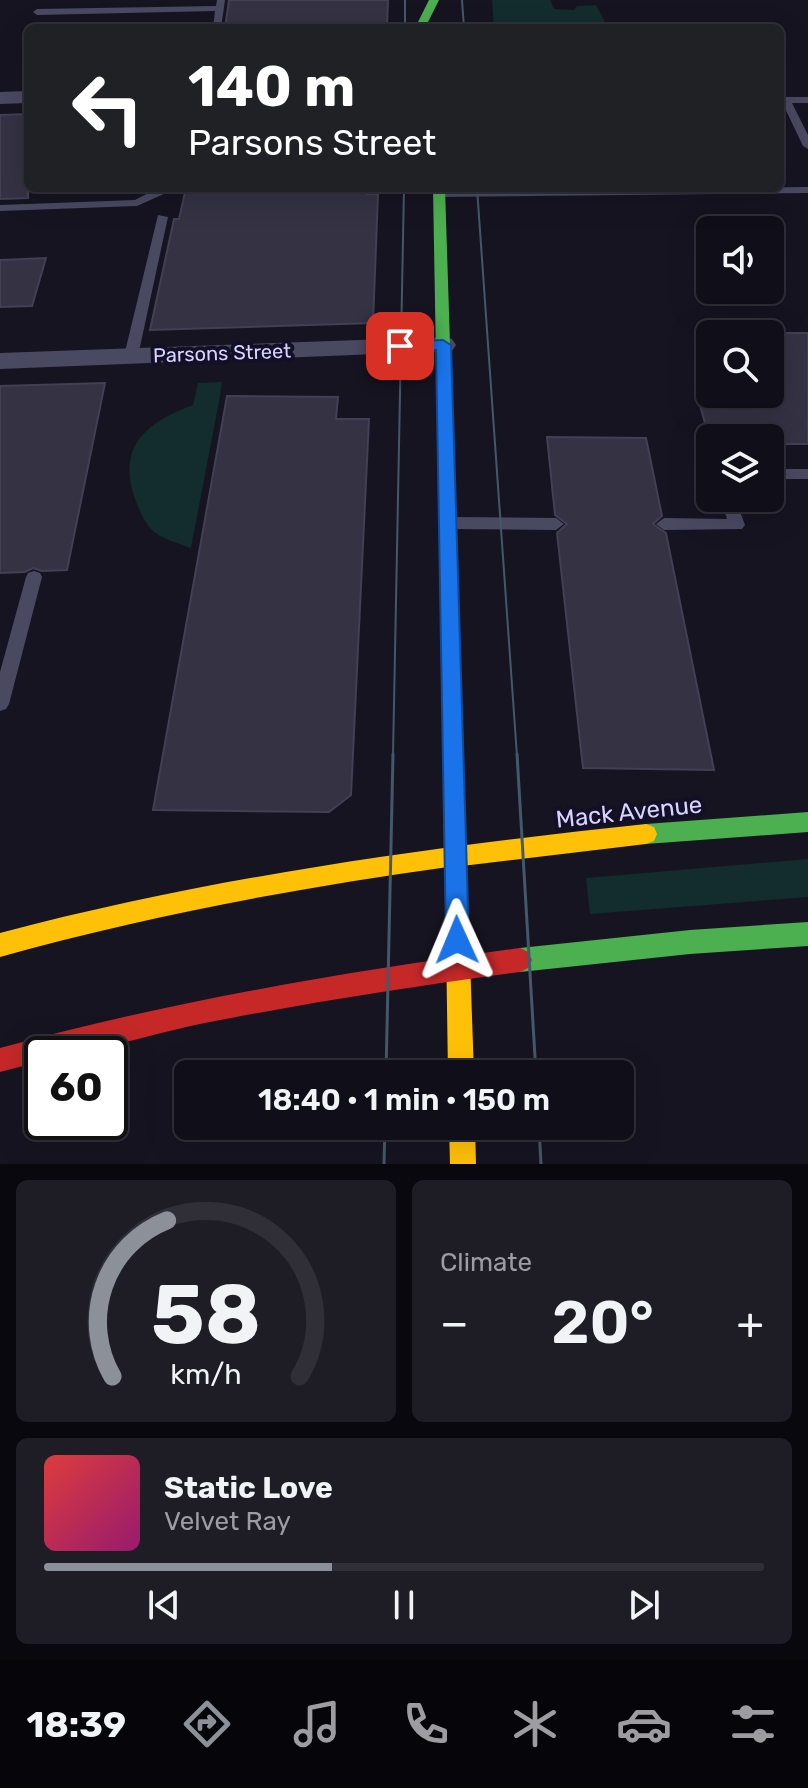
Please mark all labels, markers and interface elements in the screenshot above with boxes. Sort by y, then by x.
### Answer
text: 140 m [188,54,355,120]
icon: left [56,56,160,160]
text: Parsons Street [188,121,436,164]
map controls [696,216,784,512]
button: sound [696,216,784,304]
pin [366,312,434,380]
button: search [696,320,784,408]
icon: arrive [378,324,422,368]
street label: Parsons Street [153,339,292,367]
button: layers [696,424,784,512]
street label: Mack Avenue [554,790,704,834]
position arrow [415,898,499,982]
speed limit sign: 60 [24,1036,128,1140]
text: 18:40 · 1 min · 150 m [258,1082,550,1118]
text: Climate [440,1247,532,1278]
text: 58 [151,1265,261,1364]
text: 20° [551,1287,654,1358]
text: − [440,1297,469,1349]
text: + [737,1297,764,1349]
text: km/h [170,1357,242,1391]
text: Static Love [164,1470,333,1506]
text: Velvet Ray [164,1506,291,1537]
icon: previous [142,1583,186,1627]
icon: pause [382,1583,426,1627]
icon: next [622,1583,666,1627]
icon: directions [179,1696,235,1752]
icon: music [289,1696,345,1752]
icon: phone [398,1696,454,1752]
icon: climate [507,1696,563,1752]
icon: car [616,1696,672,1752]
icon: filters [725,1696,781,1752]
text: 18:39 [27,1703,126,1746]

